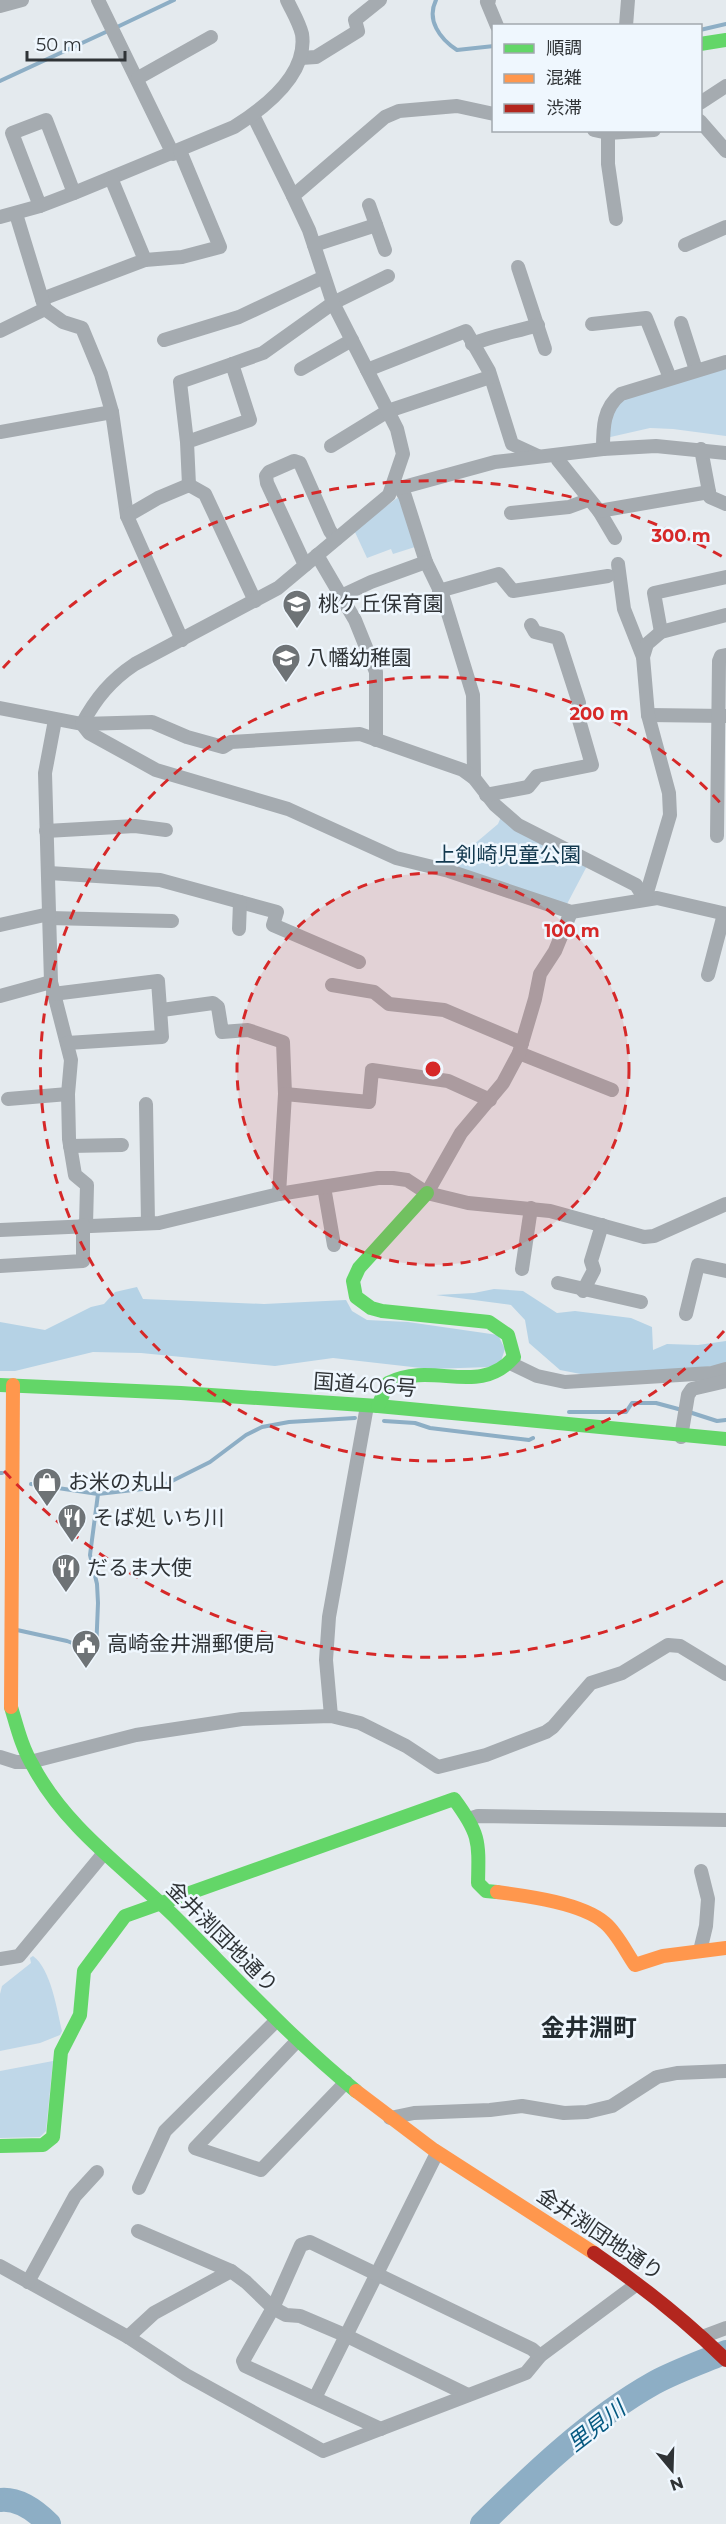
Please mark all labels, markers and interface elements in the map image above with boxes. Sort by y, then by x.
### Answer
scale bar [27,24,124,62]
legend [492,24,702,132]
text: 50 m [36,34,82,56]
text: 順調 [546,37,582,59]
text: 混雑 [546,67,582,89]
text: 渋滞 [546,97,582,119]
text: 300 m [650,525,711,547]
school or university icon: 桃ケ丘保育園 [281,588,313,630]
place label: 桃ケ丘保育園 [318,591,444,616]
school or university icon: 八幡幼稚園 [270,642,302,684]
place label: 八幡幼稚園 [307,645,412,670]
text: 200 m [569,703,629,725]
park label: 上剣崎児童公園 [435,842,582,867]
text: 100 m [544,920,600,942]
centre of rings [423,1059,443,1079]
street label: 国道406号 [313,1368,418,1401]
shop icon: お米の丸山 [31,1466,63,1508]
place label: お米の丸山 [68,1469,173,1494]
restaurant icon: そば処 いち川 [56,1502,88,1544]
place label: そば処 いち川 [93,1505,225,1530]
restaurant icon: だるま大使 [50,1552,82,1594]
place label: だるま大使 [87,1555,192,1580]
public building icon: 高崎金井淵郵便局 [70,1628,102,1670]
place label: 高崎金井淵郵便局 [107,1631,275,1656]
street label: 金井渕団地通り [162,1876,283,1997]
district label: 金井淵町 [541,2013,637,2042]
street label: 金井渕団地通り [532,2182,668,2285]
water label: 里見川 [562,2394,632,2457]
north arrow [642,2440,702,2500]
text: N [668,2473,686,2495]

